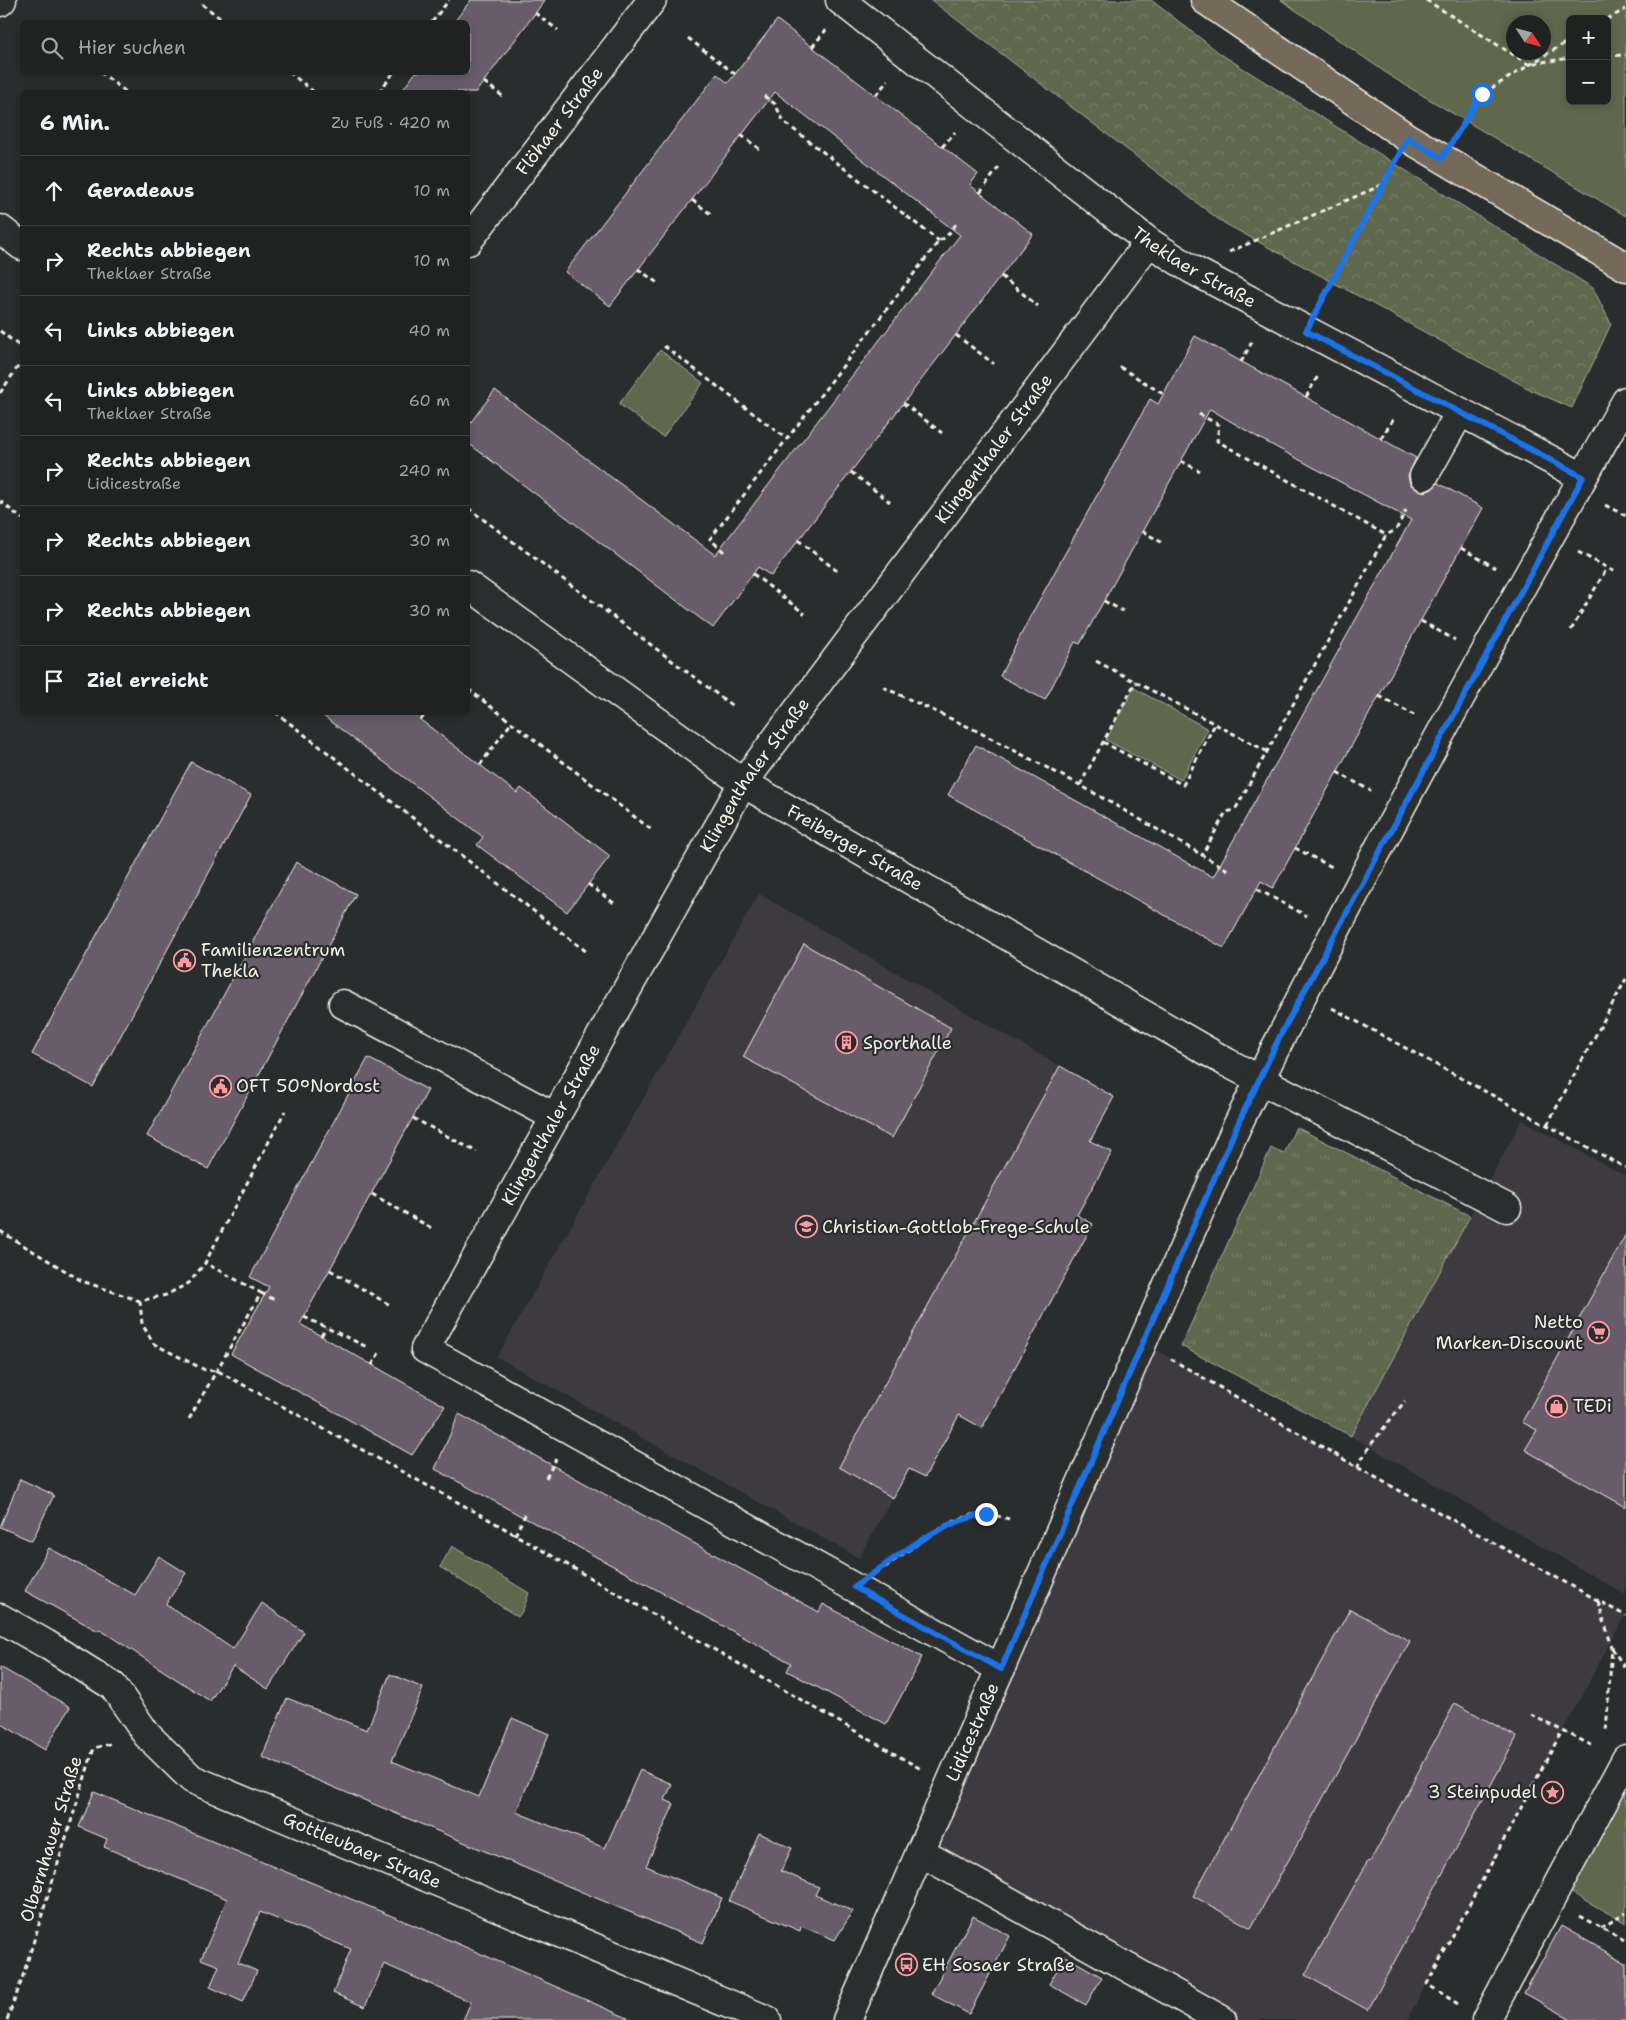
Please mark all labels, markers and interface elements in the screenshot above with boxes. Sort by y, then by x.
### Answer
north arrow [1506,15,1551,60]
map controls [1566,15,1611,105]
button: + [1566,15,1611,60]
search box [20,20,470,75]
icon: search [38,34,66,62]
text: Hier suchen [78,35,186,60]
button: − [1566,60,1611,105]
street label: Flöhaer Straße [511,62,609,180]
route start [1471,83,1494,106]
text: 6 Min. [40,109,110,137]
text: Zu Fuß · 420 m [331,112,450,133]
icon: ahead [40,177,68,205]
text: Geradeaus [87,178,194,203]
text: 10 m [413,180,450,201]
street label: Theklaer Straße [1127,221,1260,313]
text: Rechts abbiegen [87,238,251,263]
icon: right [40,247,68,275]
text: 10 m [413,250,450,271]
text: Theklaer Straße [87,263,212,284]
icon: left [40,317,68,345]
text: Links abbiegen [87,318,234,343]
text: 40 m [408,320,450,341]
street label: Klingenthaler Straße [930,369,1058,529]
text: Links abbiegen [87,378,234,403]
icon: left [40,387,68,415]
text: 60 m [409,390,450,411]
text: Theklaer Straße [87,403,212,424]
text: Rechts abbiegen [87,448,251,473]
icon: right [40,457,68,485]
text: 240 m [398,460,450,481]
text: Lidicestraße [87,473,181,494]
icon: right [40,527,68,555]
text: Rechts abbiegen [87,528,251,553]
text: 30 m [409,530,450,551]
icon: right [40,597,68,625]
text: Rechts abbiegen [87,598,251,623]
text: 30 m [409,600,450,621]
icon: arrive [40,667,68,695]
text: Ziel erreicht [87,668,208,693]
street label: Klingenthaler Straße [694,693,815,857]
street label: Freiberger Straße [782,799,927,896]
place label: Familienzentrum Thekla [201,938,345,983]
public building icon: Familienzentrum Thekla [173,948,197,972]
building icon: Sporthalle [835,1031,859,1055]
place label: Sporthalle [863,1031,952,1055]
street label: Klingenthaler Straße [496,1040,606,1210]
public building icon: OFT 50°Nordost [208,1074,232,1098]
place label: OFT 50°Nordost [236,1074,380,1098]
school or university icon: Christian-Gottlob-Frege-Schule [794,1215,818,1239]
place label: Christian-Gottlob-Frege-Schule [822,1215,1090,1239]
place label: Netto Marken-Discount [1435,1310,1583,1355]
supermarket icon: Netto Marken-Discount [1587,1320,1611,1344]
shop icon: TEDi [1545,1394,1569,1418]
place label: TEDi [1573,1394,1612,1418]
route end [975,1503,998,1526]
street label: Lidicestraße [940,1679,1005,1786]
street label: Olbernhauer Straße [14,1753,88,1925]
place label: 3 Steinpudel [1428,1780,1538,1804]
place icon: 3 Steinpudel [1541,1780,1565,1804]
street label: Gottleubaer Straße [279,1807,445,1894]
bus stop icon: EH Sosaer Straße [894,1953,918,1977]
place label: EH Sosaer Straße [922,1953,1075,1977]

